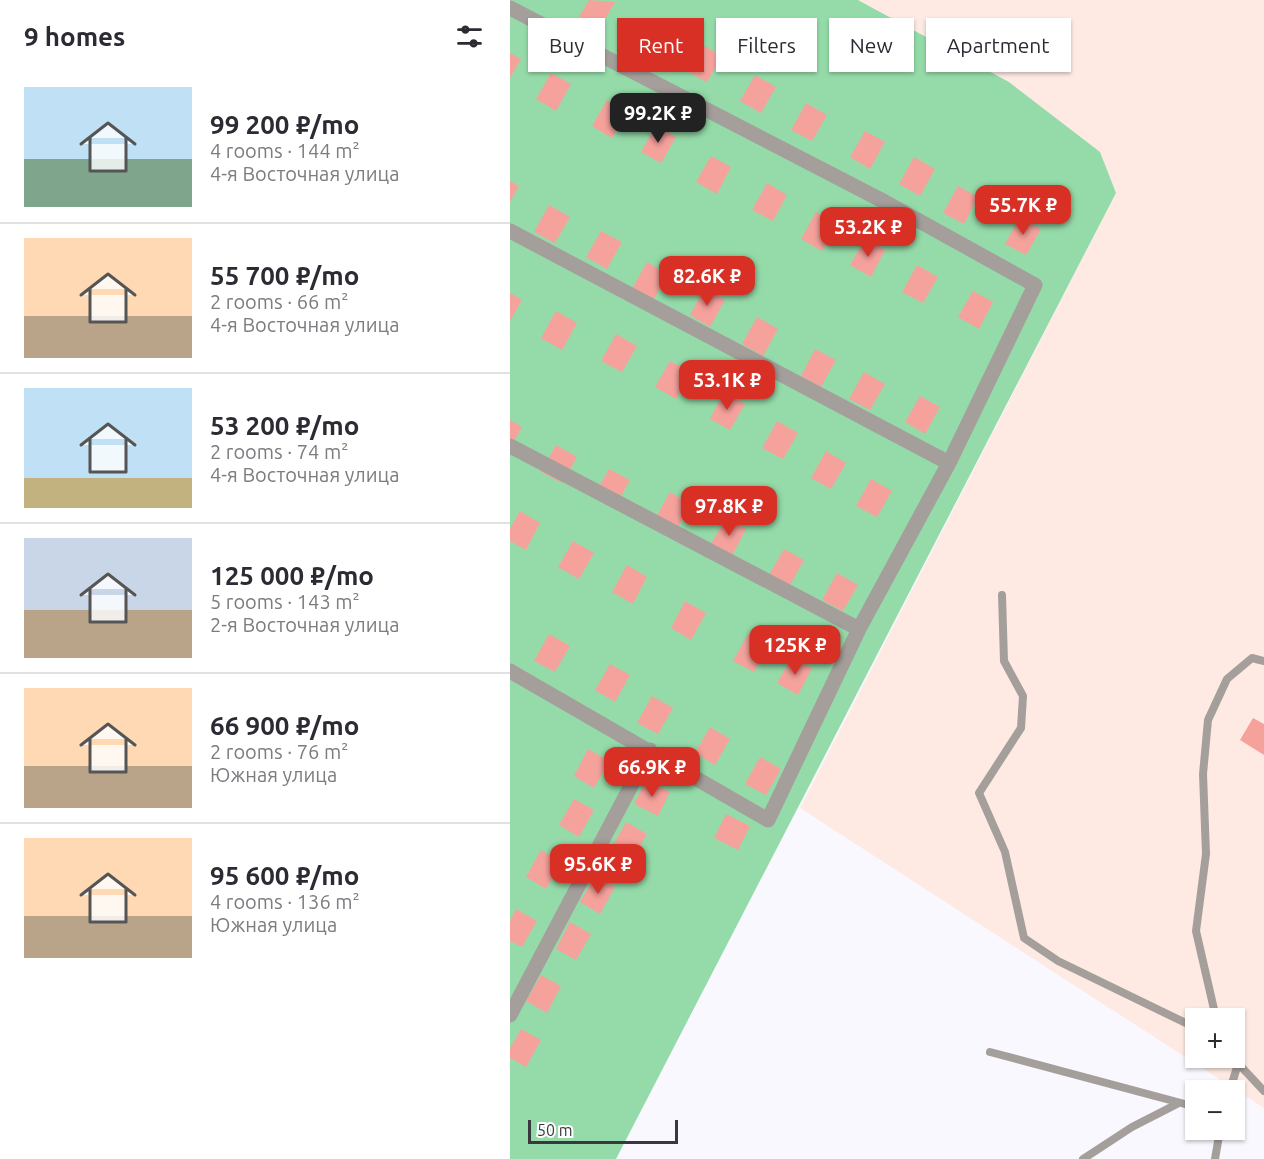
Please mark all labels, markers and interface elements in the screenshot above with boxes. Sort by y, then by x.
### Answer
chip: Buy [528,18,605,72]
chip: Rent [617,18,704,72]
chip: Filters [716,18,817,72]
chip: New [829,18,914,72]
chip: Apartment [926,18,1071,72]
icon: filters [453,20,486,53]
text: 9 homes [24,22,125,51]
pin: 99.2K ₽ [603,93,713,144]
text: 99.2K ₽ [624,101,692,124]
text: 99 200 ₽/mo [210,110,359,139]
icon: home [72,111,144,183]
text: 4 rooms · 144 m² [210,139,360,162]
text: 4-я Восточная улица [210,162,399,185]
pin: 55.7K ₽ [968,185,1078,236]
text: 55.7K ₽ [989,193,1057,216]
pin: 53.2K ₽ [813,207,923,258]
text: 53.2K ₽ [834,215,902,238]
pin: 82.6K ₽ [652,256,762,307]
text: 55 700 ₽/mo [210,261,359,290]
icon: home [72,262,144,334]
text: 82.6K ₽ [673,264,741,287]
text: 2 rooms · 66 m² [210,290,348,313]
text: 4-я Восточная улица [210,313,399,336]
pin: 53.1K ₽ [672,360,782,411]
text: 53.1K ₽ [693,368,761,391]
text: 53 200 ₽/mo [210,411,359,440]
icon: home [72,412,144,484]
text: 2 rooms · 74 m² [210,440,348,463]
text: 4-я Восточная улица [210,463,399,486]
pin: 97.8K ₽ [674,486,784,537]
text: 97.8K ₽ [695,494,763,517]
text: 125 000 ₽/mo [210,561,374,590]
icon: home [72,562,144,634]
text: 5 rooms · 143 m² [210,590,360,613]
text: 2-я Восточная улица [210,613,399,636]
pin: 125K ₽ [746,625,844,676]
text: 125K ₽ [763,633,827,656]
text: 66 900 ₽/mo [210,711,359,740]
icon: home [72,712,144,784]
text: 2 rooms · 76 m² [210,740,348,763]
pin: 66.9K ₽ [597,747,707,798]
text: 66.9K ₽ [618,755,686,778]
text: Южная улица [210,763,337,786]
pin: 95.6K ₽ [543,844,653,895]
text: 95.6K ₽ [564,852,632,875]
text: 95 600 ₽/mo [210,861,359,890]
icon: home [72,862,144,934]
text: 4 rooms · 136 m² [210,890,360,913]
text: Южная улица [210,913,337,936]
map controls [1185,1008,1245,1140]
button: + [1185,1008,1245,1068]
button: − [1185,1080,1245,1140]
scale bar [528,1117,678,1144]
text: 50 m [537,1121,573,1139]

